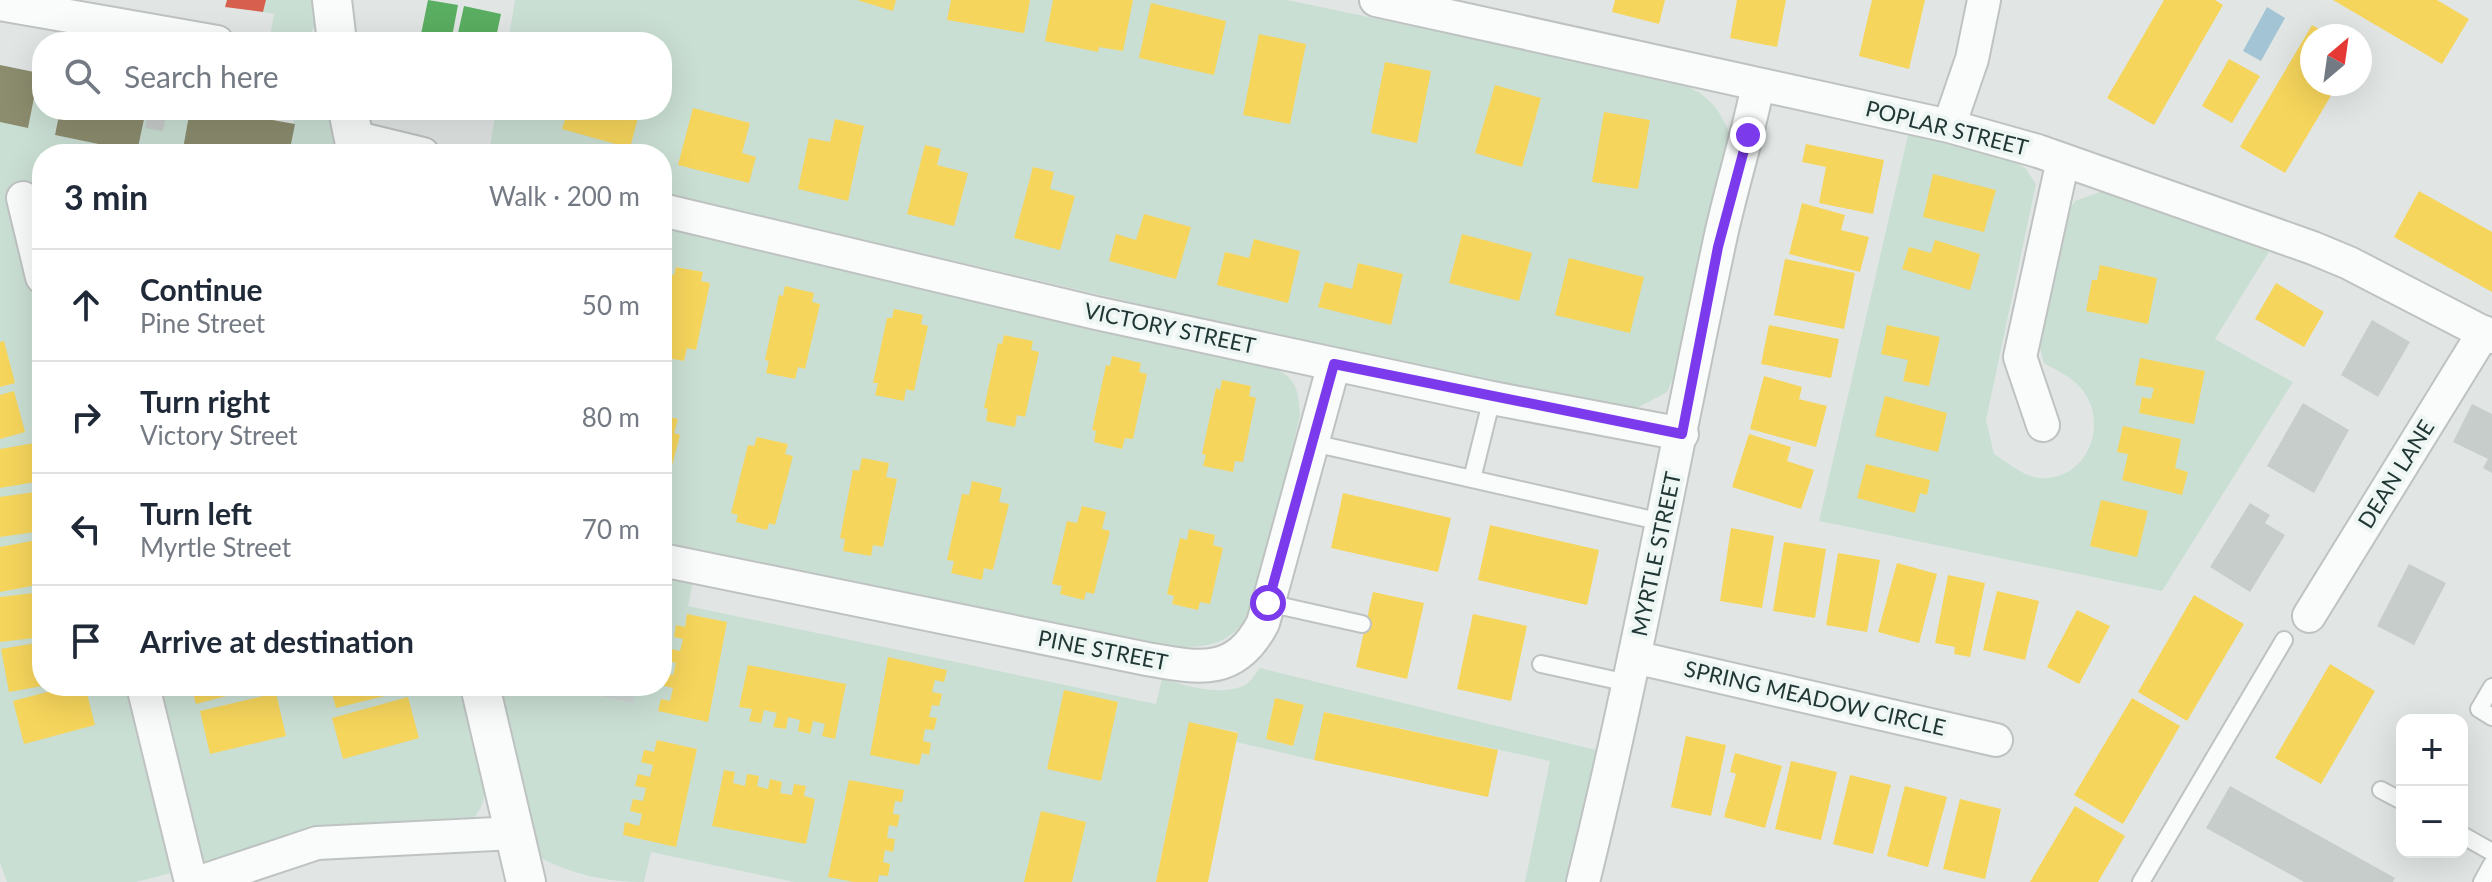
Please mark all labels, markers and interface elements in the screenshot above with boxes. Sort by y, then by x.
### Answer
north arrow [2300,24,2372,96]
search box [32,32,672,120]
icon: search [60,54,104,98]
text: Search here [124,58,279,94]
street label: POPLAR STREET [1863,94,2031,161]
route end [1730,117,1766,153]
text: 3 min [64,176,148,217]
text: Walk · 200 m [489,180,640,212]
text: Continue [140,271,263,307]
icon: ahead [64,283,108,327]
text: 50 m [582,289,640,321]
street label: VICTORY STREET [1082,296,1258,359]
text: Pine Street [140,307,265,339]
text: Turn right [140,383,270,419]
icon: right [64,395,108,439]
text: 80 m [582,401,640,433]
street label: DEAN LANE [2352,415,2439,533]
text: Victory Street [140,419,298,451]
street label: MYRTLE STREET [1625,469,1686,638]
text: Turn left [140,495,252,531]
icon: left [64,507,108,551]
text: 70 m [582,513,640,545]
text: Myrtle Street [140,531,291,563]
route start [1250,585,1286,621]
icon: arrive [64,619,108,663]
text: Arrive at destination [140,623,414,659]
street label: PINE STREET [1036,624,1170,675]
street label: SPRING MEADOW CIRCLE [1682,654,1948,741]
map controls [2396,714,2468,858]
button: + [2396,714,2468,786]
button: − [2396,786,2468,858]

